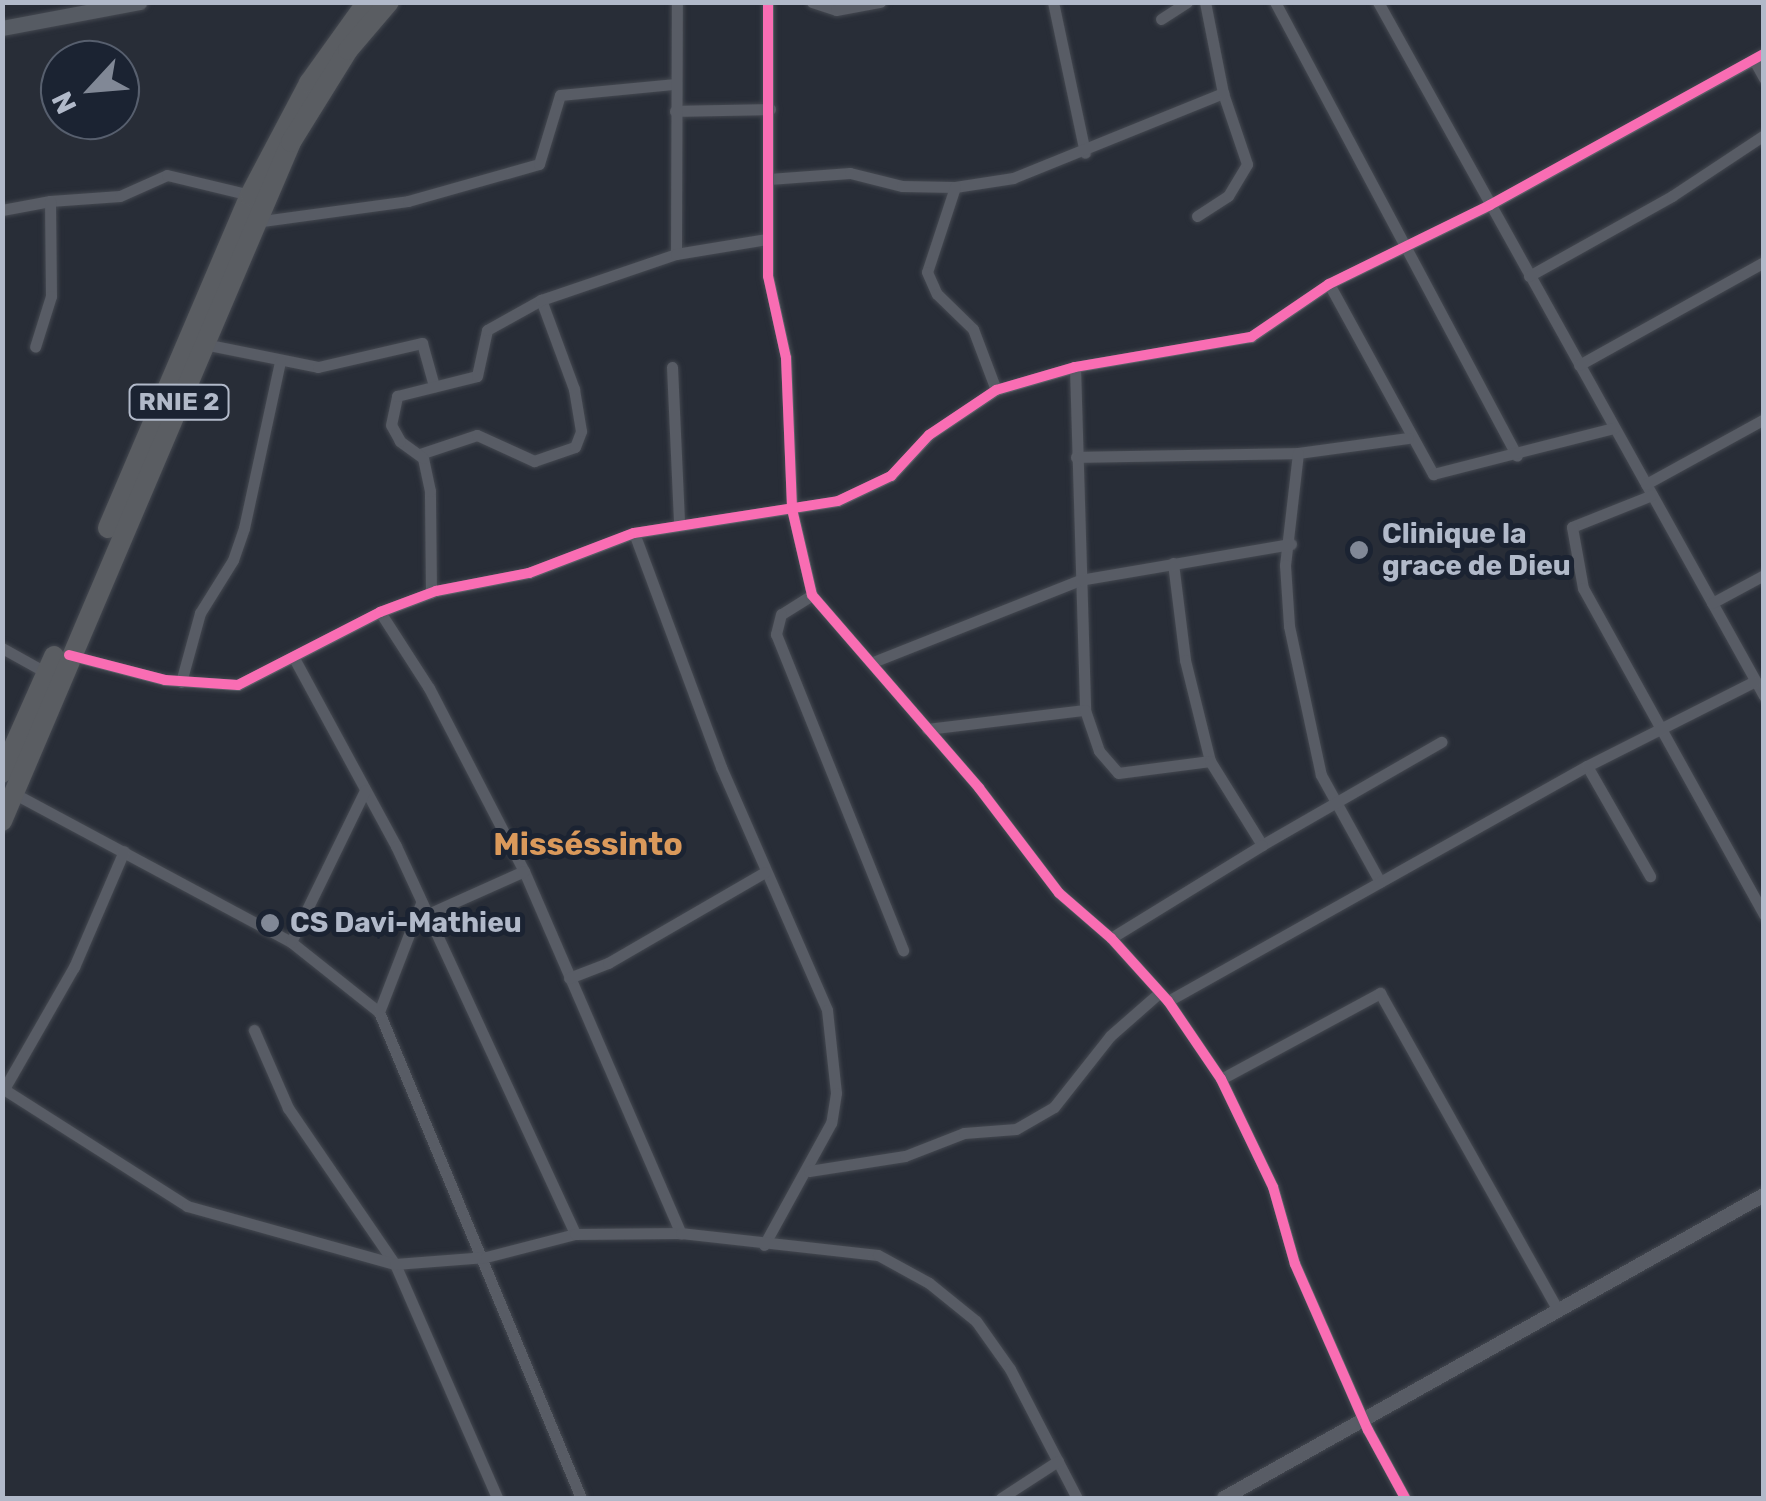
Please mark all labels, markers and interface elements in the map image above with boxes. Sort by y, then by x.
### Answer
north arrow [40,40,140,140]
text: N [45,86,84,119]
road number: RNIE 2 [126,382,232,422]
place label: Clinique la grace de Dieu [1382,517,1571,583]
marker: Clinique la grace de Dieu [1346,537,1372,563]
district label: Misséssinto [493,825,683,863]
place label: CS Davi-Mathieu [290,906,522,940]
marker: CS Davi-Mathieu [259,912,281,934]

